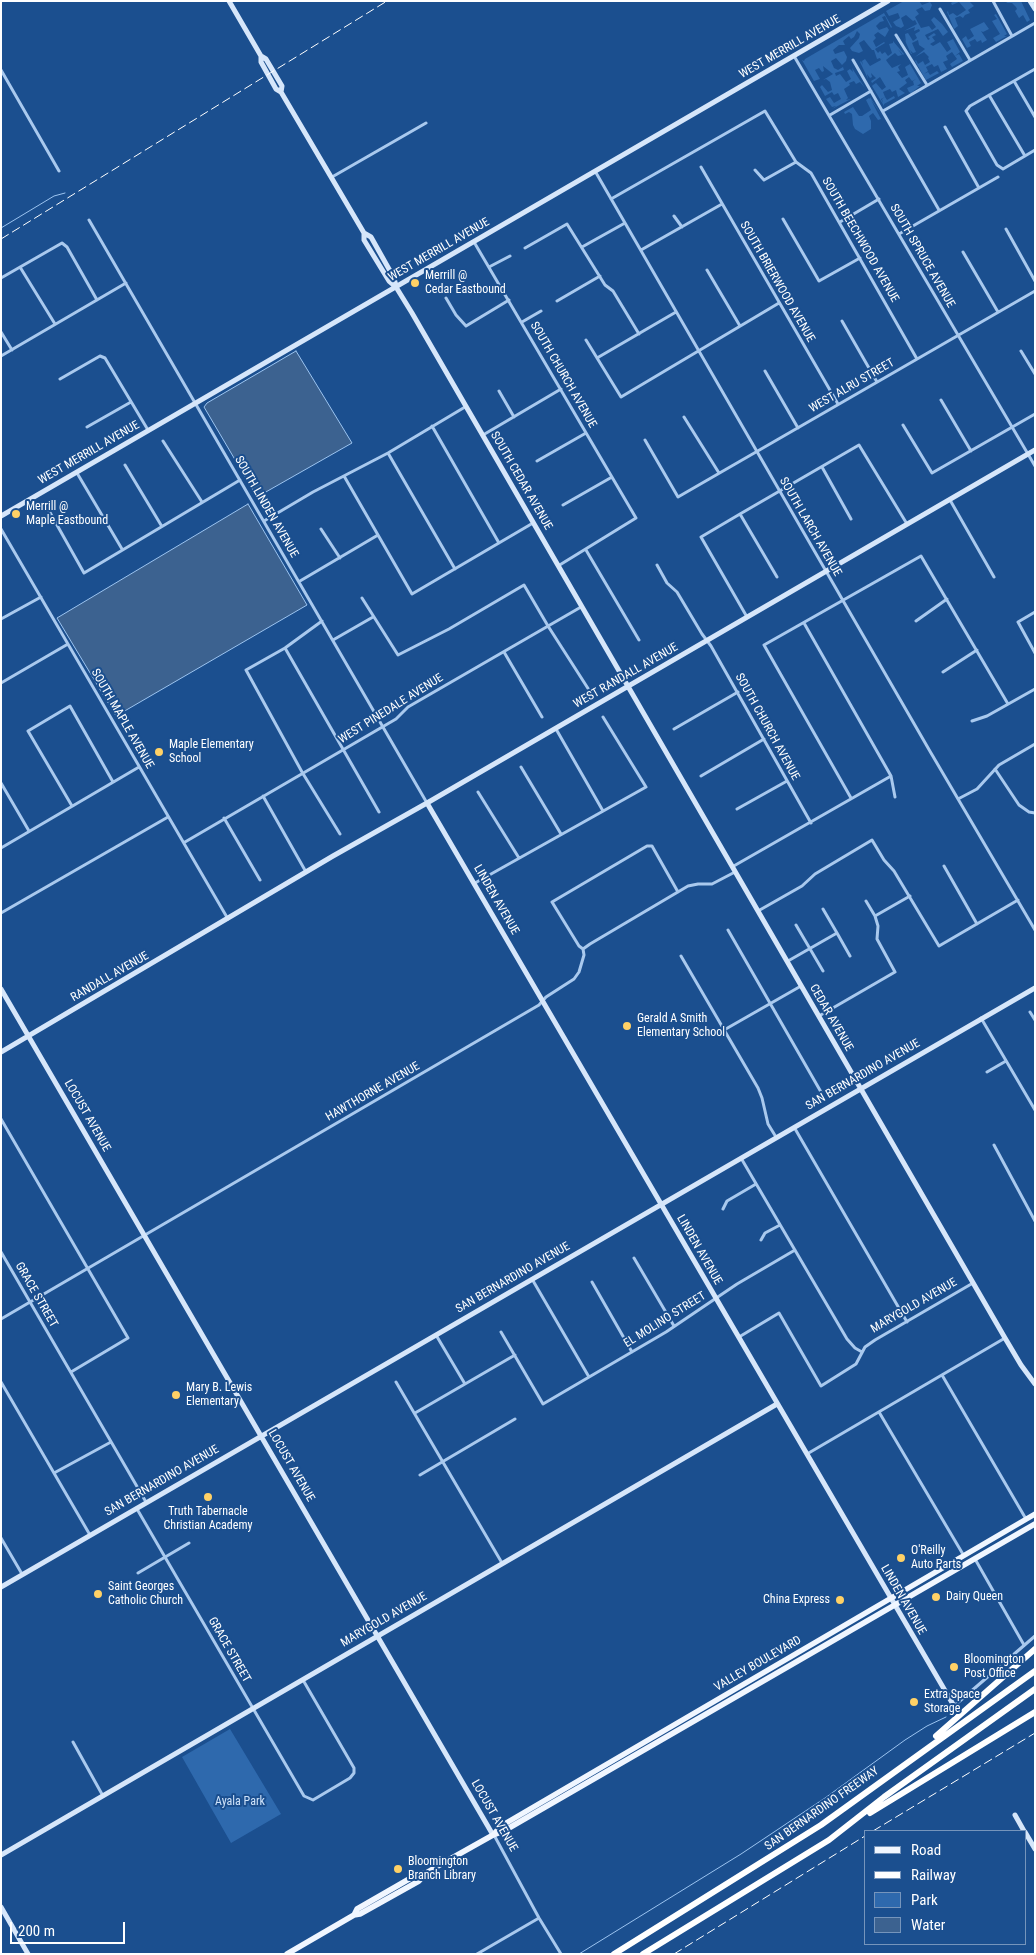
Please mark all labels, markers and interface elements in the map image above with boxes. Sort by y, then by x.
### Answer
street label: WEST MERRILL AVENUE [737,12,843,82]
street label: SOUTH BEECHWOOD AVENUE [818,175,902,305]
street label: SOUTH SPRUCE AVENUE [886,202,958,310]
street label: WEST MERRILL AVENUE [386,215,492,285]
street label: SOUTH BRIERWOOD AVENUE [736,219,818,345]
place label: Merrill @ Cedar Eastbound [425,269,506,297]
marker: Merrill @ Cedar Eastbound [409,277,421,289]
street label: SOUTH CHURCH AVENUE [527,319,599,431]
street label: WEST ALRU STREET [807,356,897,416]
street label: WEST MERRILL AVENUE [36,418,142,488]
street label: SOUTH CEDAR AVENUE [487,429,555,533]
street label: SOUTH LINDEN AVENUE [231,454,301,560]
street label: SOUTH LARCH AVENUE [776,475,844,579]
place label: Merrill @ Maple Eastbound [26,500,108,528]
marker: Merrill @ Maple Eastbound [10,508,22,520]
street label: WEST RANDALL AVENUE [571,640,681,712]
street label: SOUTH MAPLE AVENUE [88,666,156,772]
street label: WEST PINEDALE AVENUE [336,671,446,747]
street label: SOUTH CHURCH AVENUE [732,671,802,783]
place label: Maple Elementary School [169,738,254,766]
marker: Maple Elementary School [153,746,165,758]
street label: LINDEN AVENUE [470,862,522,938]
street label: RANDALL AVENUE [68,949,152,1005]
street label: CEDAR AVENUE [806,982,856,1054]
place label: Gerald A Smith Elementary School [637,1012,725,1040]
marker: Gerald A Smith Elementary School [621,1020,633,1032]
street label: SAN BERNARDINO AVENUE [803,1036,923,1114]
street label: HAWTHORNE AVENUE [324,1059,422,1125]
street label: LOCUST AVENUE [61,1078,113,1154]
street label: LINDEN AVENUE [673,1212,725,1288]
street label: SAN BERNARDINO AVENUE [453,1239,573,1317]
street label: GRACE STREET [12,1260,60,1330]
street label: MARYGOLD AVENUE [868,1275,960,1337]
street label: EL MOLINO STREET [621,1289,709,1351]
place label: Mary B. Lewis Elementary [186,1381,252,1409]
marker: Mary B. Lewis Elementary [170,1389,182,1401]
street label: LOCUST AVENUE [265,1428,317,1504]
street label: SAN BERNARDINO AVENUE [102,1442,222,1520]
marker: Truth Tabernacle Christian Academy [202,1491,214,1503]
place label: Truth Tabernacle Christian Academy [164,1505,252,1533]
place label: O'Reilly Auto Parts [911,1544,961,1572]
marker: O'Reilly Auto Parts [895,1552,907,1564]
street label: LINDEN AVENUE [877,1562,929,1638]
place label: Saint Georges Catholic Church [108,1580,183,1608]
marker: Saint Georges Catholic Church [92,1588,104,1600]
street label: MARYGOLD AVENUE [338,1589,430,1651]
place label: Dairy Queen [946,1590,1003,1604]
marker: Dairy Queen [930,1591,942,1603]
place label: China Express [763,1593,830,1607]
marker: China Express [834,1594,846,1606]
street label: GRACE STREET [205,1615,253,1685]
street label: VALLEY BOULEVARD [712,1633,804,1695]
place label: Bloomington Post Office [964,1653,1024,1681]
marker: Bloomington Post Office [948,1661,960,1673]
place label: Extra Space Storage [924,1688,980,1716]
marker: Extra Space Storage [908,1696,920,1708]
street label: SAN BERNARDINO FREEWAY [762,1764,882,1854]
street label: LOCUST AVENUE [468,1778,520,1854]
park label: Ayala Park [215,1795,265,1809]
legend [864,1830,1026,1945]
text: Road [911,1841,941,1859]
place label: Bloomington Branch Library [408,1855,476,1883]
marker: Bloomington Branch Library [392,1863,404,1875]
text: Railway [911,1866,956,1884]
text: Park [911,1891,938,1909]
scale bar [12,1912,128,1944]
text: Water [911,1916,945,1934]
text: 200 m [18,1922,55,1940]

